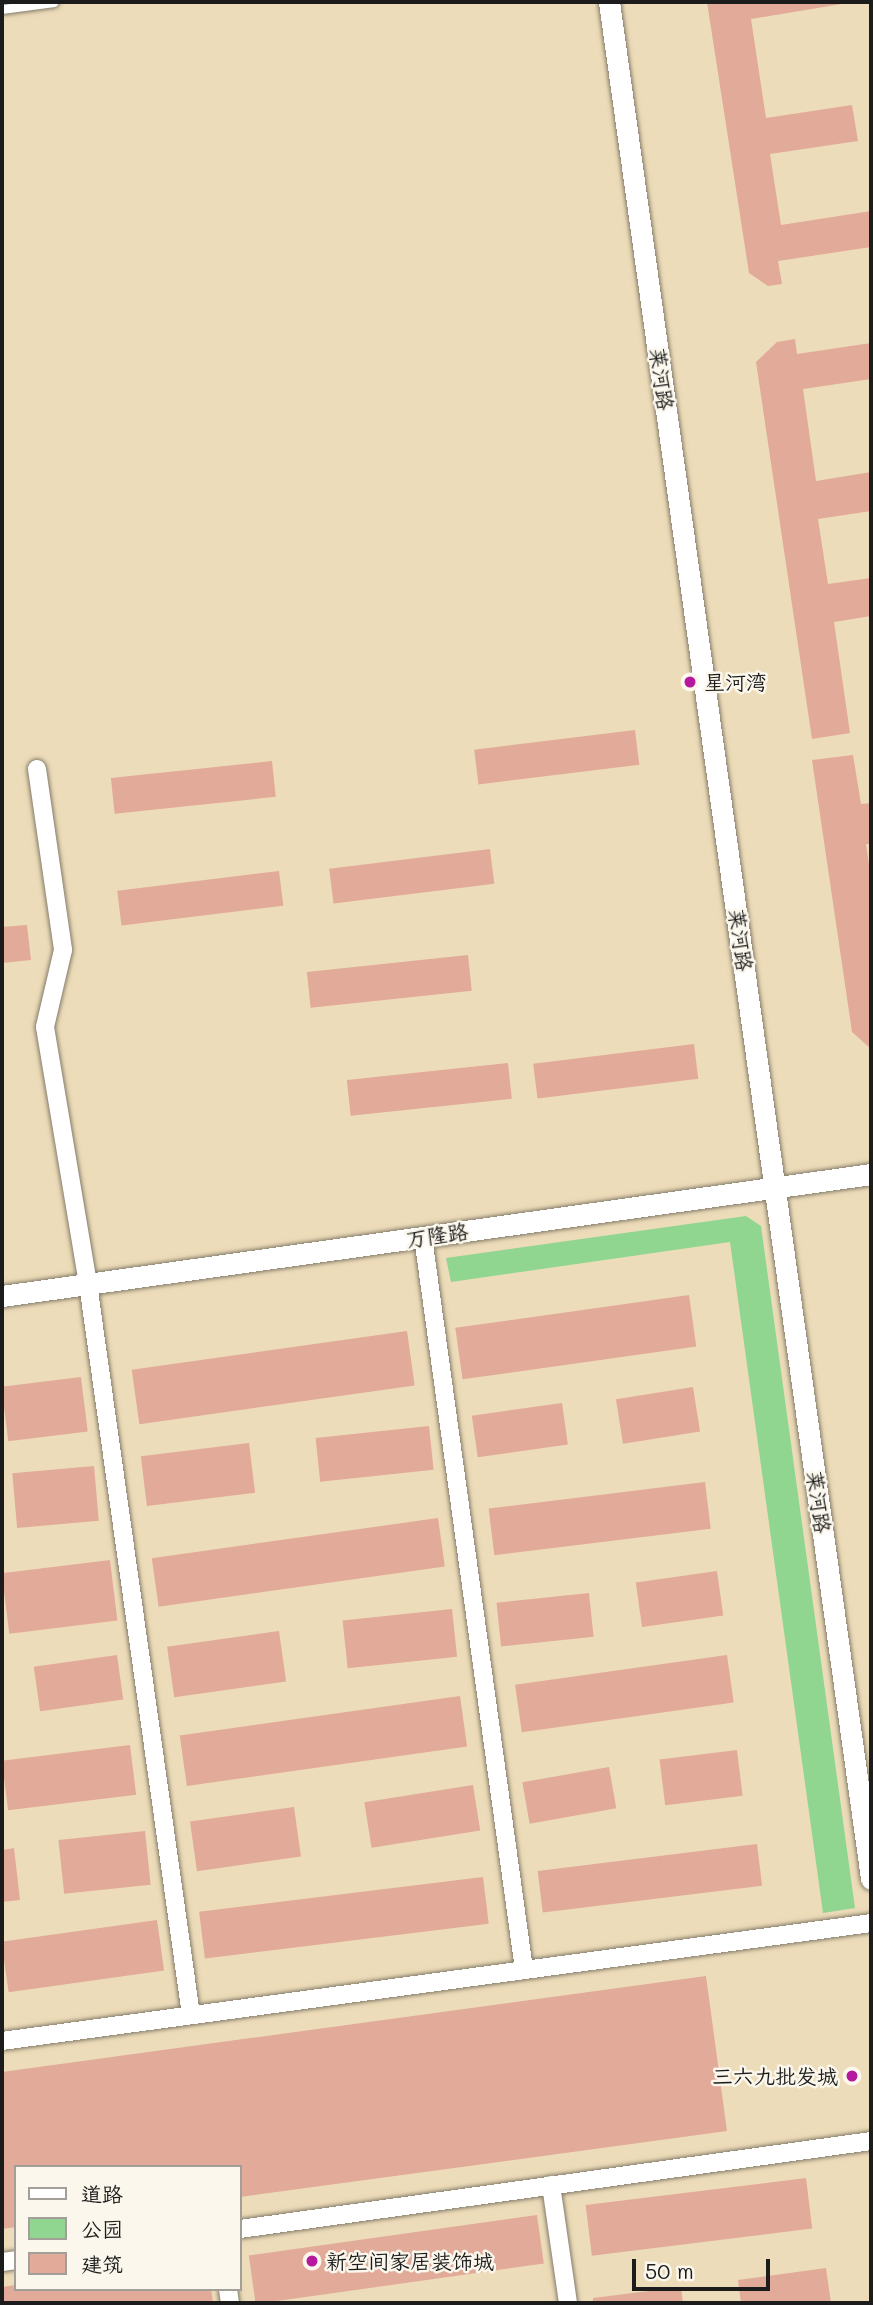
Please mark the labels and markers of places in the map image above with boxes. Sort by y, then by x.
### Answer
place label: 星河湾 [704,669,767,695]
marker: 星河湾 [682,674,698,690]
place label: 三六九批发城 [712,2063,838,2089]
marker: 三六九批发城 [844,2068,860,2084]
place label: 新空间家居装饰城 [326,2248,494,2274]
marker: 新空间家居装饰城 [304,2253,320,2269]

